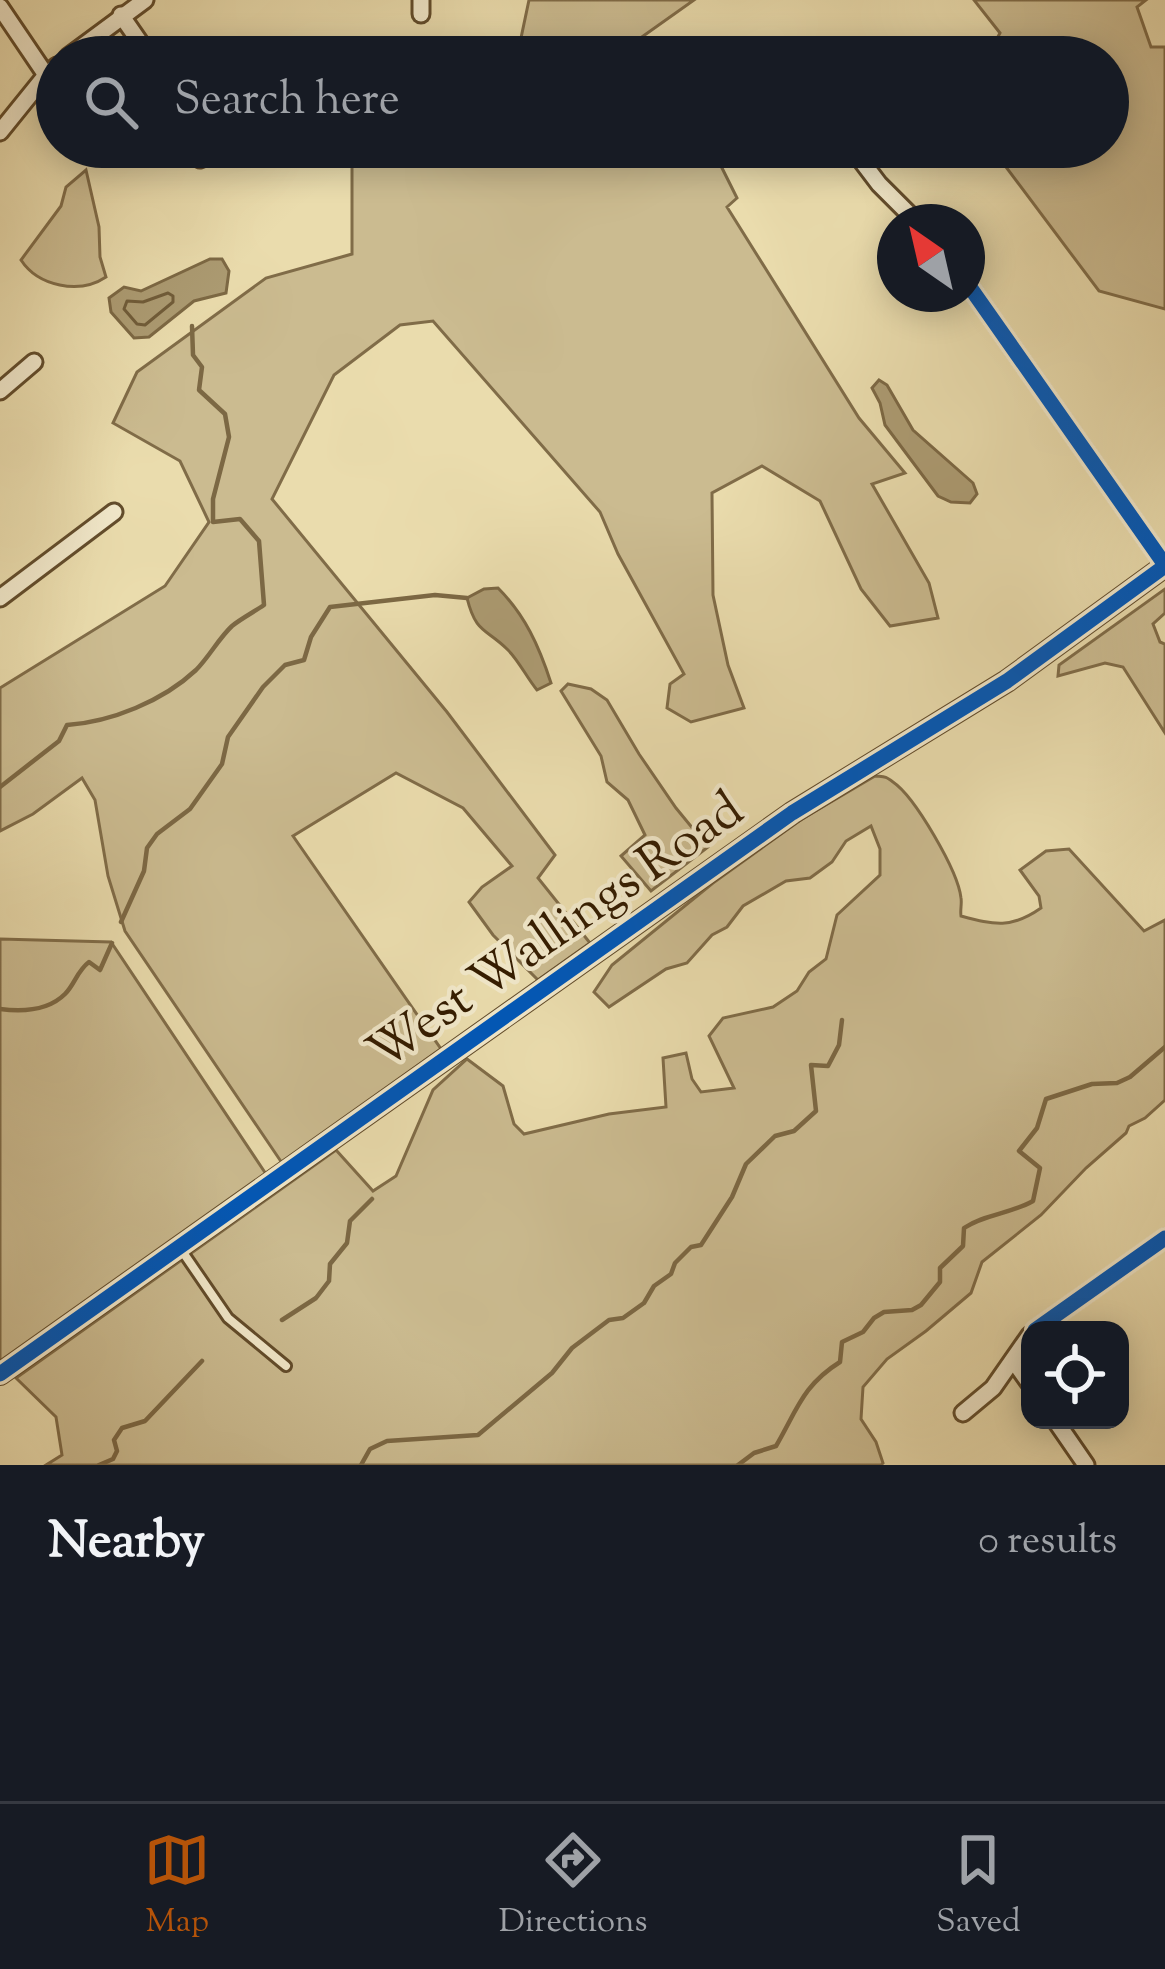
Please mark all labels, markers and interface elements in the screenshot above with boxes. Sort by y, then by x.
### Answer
search box [36,36,1129,168]
icon: search [78,69,144,135]
text: Search here [174,70,400,135]
north arrow [877,204,985,312]
street label: West Wallings Road [354,776,760,1091]
map controls [1021,1321,1129,1429]
button: locate [1021,1321,1129,1429]
text: Nearby [48,1507,205,1580]
text: 0 results [978,1515,1117,1571]
tab: Map [144,1827,210,1947]
tab: Directions [499,1827,648,1947]
tab: Saved [936,1827,1021,1947]

